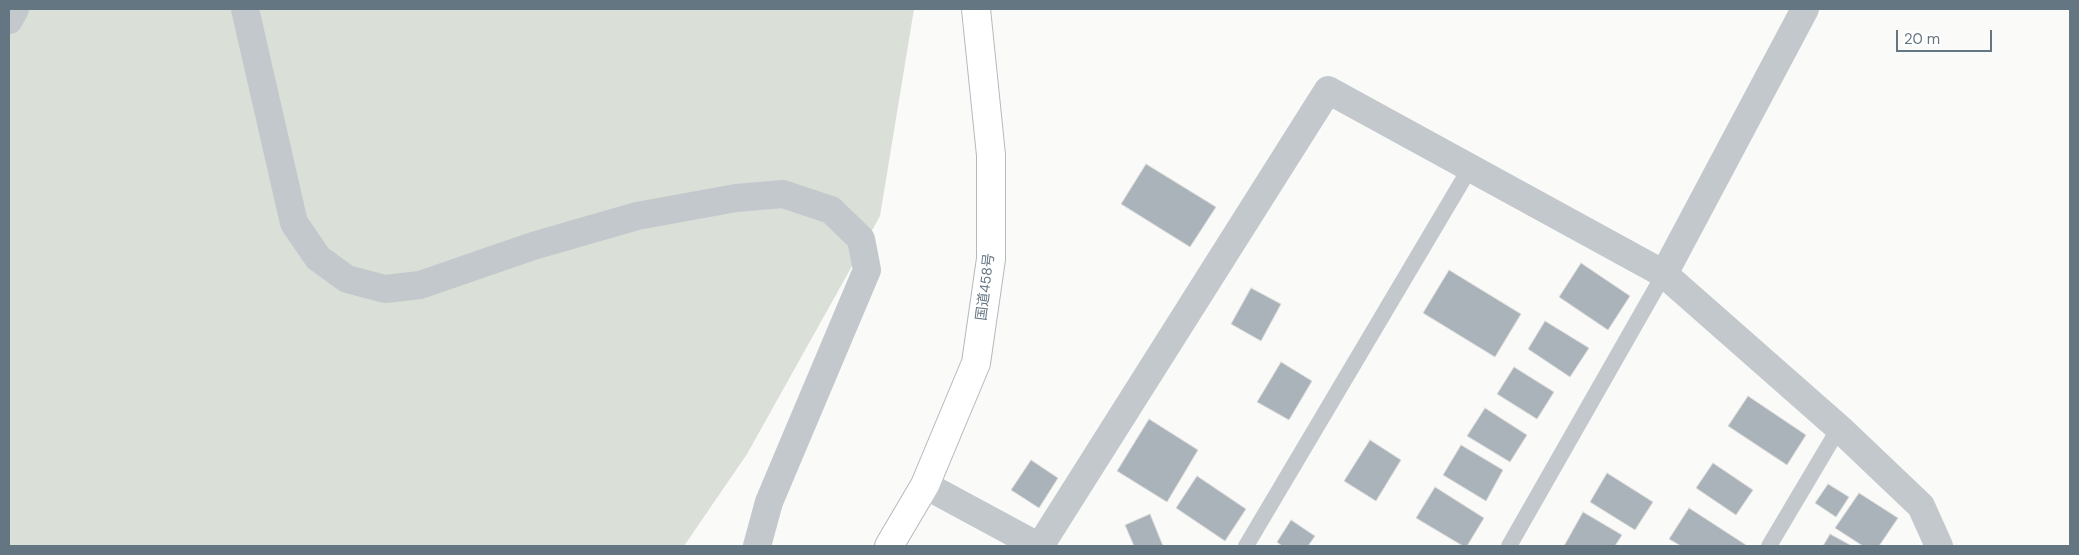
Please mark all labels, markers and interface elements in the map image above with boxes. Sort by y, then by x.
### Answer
scale bar [1899,20,1995,52]
text: 20 m [1904,29,1940,49]
street label: 国道458号 [974,252,998,322]

